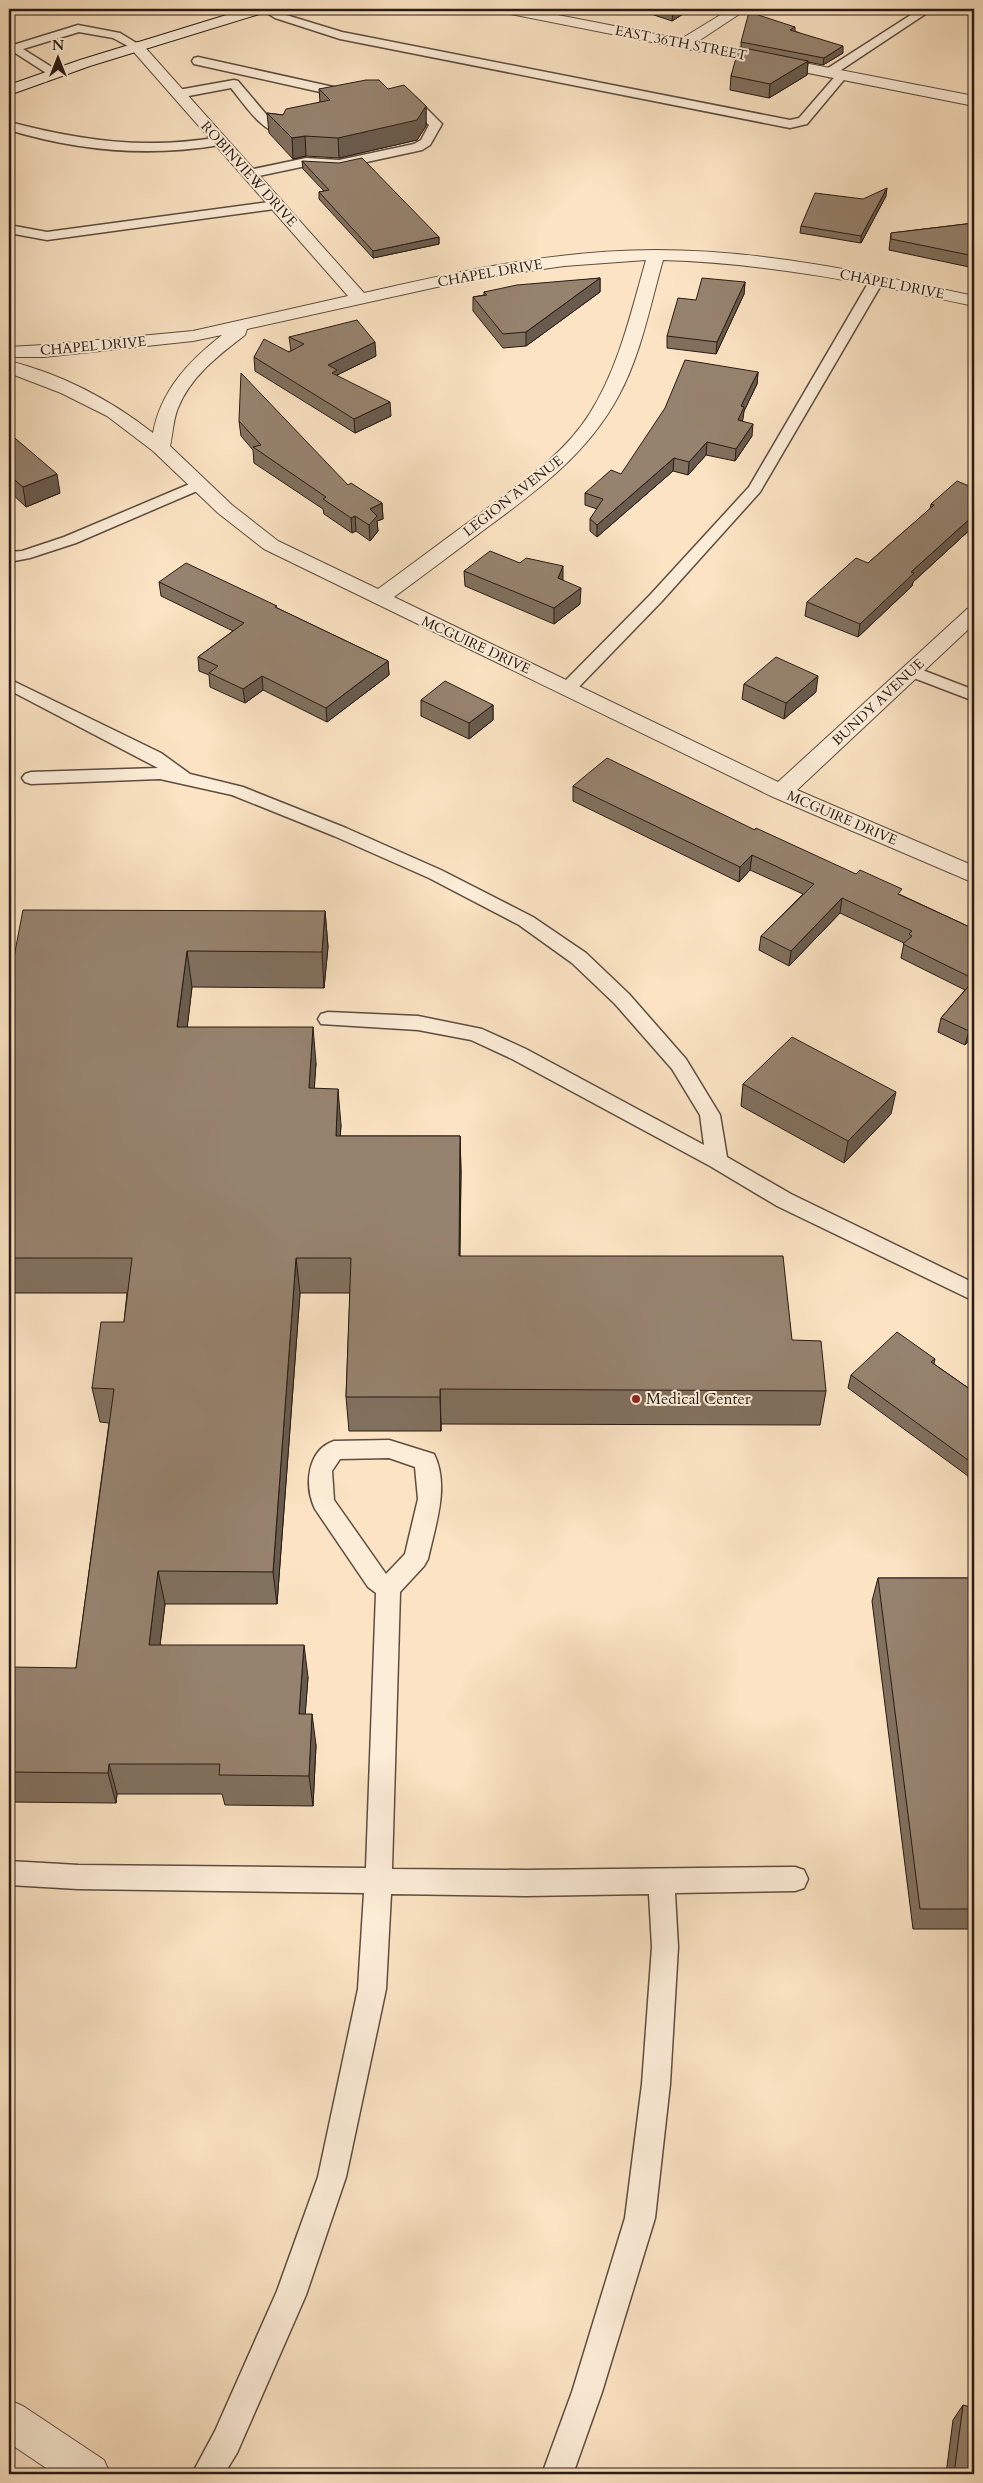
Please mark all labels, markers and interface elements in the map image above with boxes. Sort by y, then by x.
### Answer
street label: EAST 36TH STREET [613,21,749,65]
north arrow [32,32,82,82]
text: N [52,36,64,55]
street label: ROBINVIEW DRIVE [197,117,302,231]
street label: CHAPEL DRIVE [436,254,544,292]
street label: CHAPEL DRIVE [838,265,946,304]
street label: CHAPEL DRIVE [39,332,147,360]
street label: LEGION AVENUE [459,451,567,541]
street label: MCGUIRE DRIVE [418,611,534,679]
street label: BUNDY AVENUE [828,654,928,750]
street label: MCGUIRE DRIVE [784,786,900,850]
place label: Medical Center [646,1388,751,1410]
marker: Medical Center [630,1393,642,1405]

